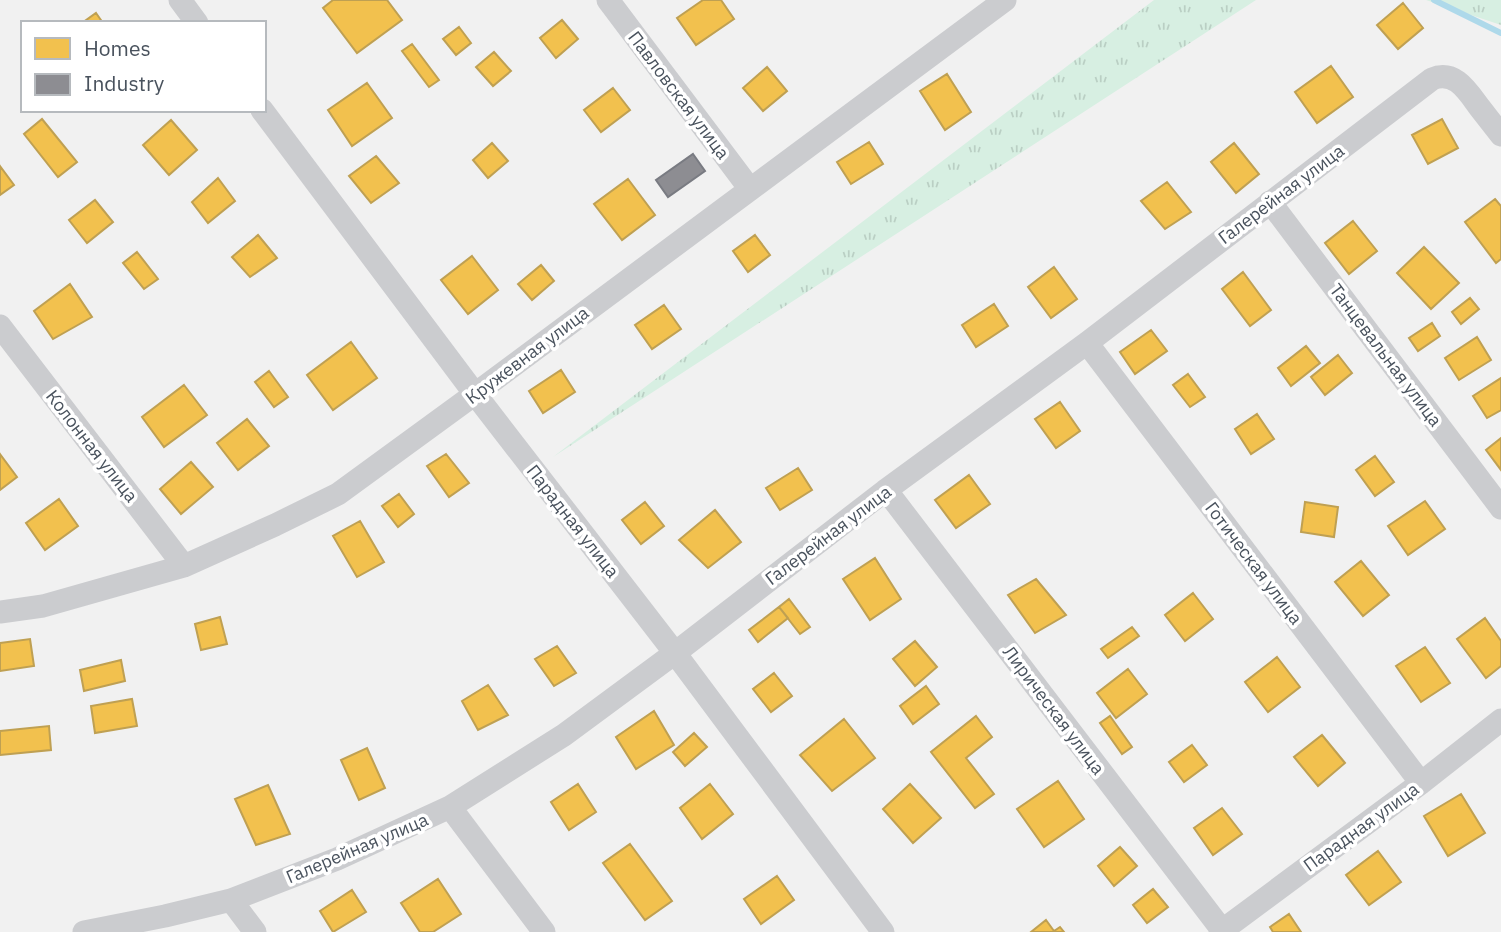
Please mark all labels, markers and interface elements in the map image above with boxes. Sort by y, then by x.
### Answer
legend [21,21,266,112]
street label: Павловская улица [623,26,735,164]
text: Homes [84,34,151,62]
text: Industry [84,69,165,97]
street label: Галерейная улица [1213,139,1349,249]
street label: Танцевальная улица [1325,279,1448,431]
street label: Кружевная улица [461,301,594,409]
street label: Колонная улица [41,385,143,507]
street label: Парадная улица [522,460,625,582]
street label: Галерейная улица [760,480,896,590]
street label: Готическая улица [1200,497,1308,629]
street label: Лирическая улица [998,641,1110,779]
street label: Парадная улица [1299,777,1424,877]
street label: Галерейная улица [282,808,432,888]

